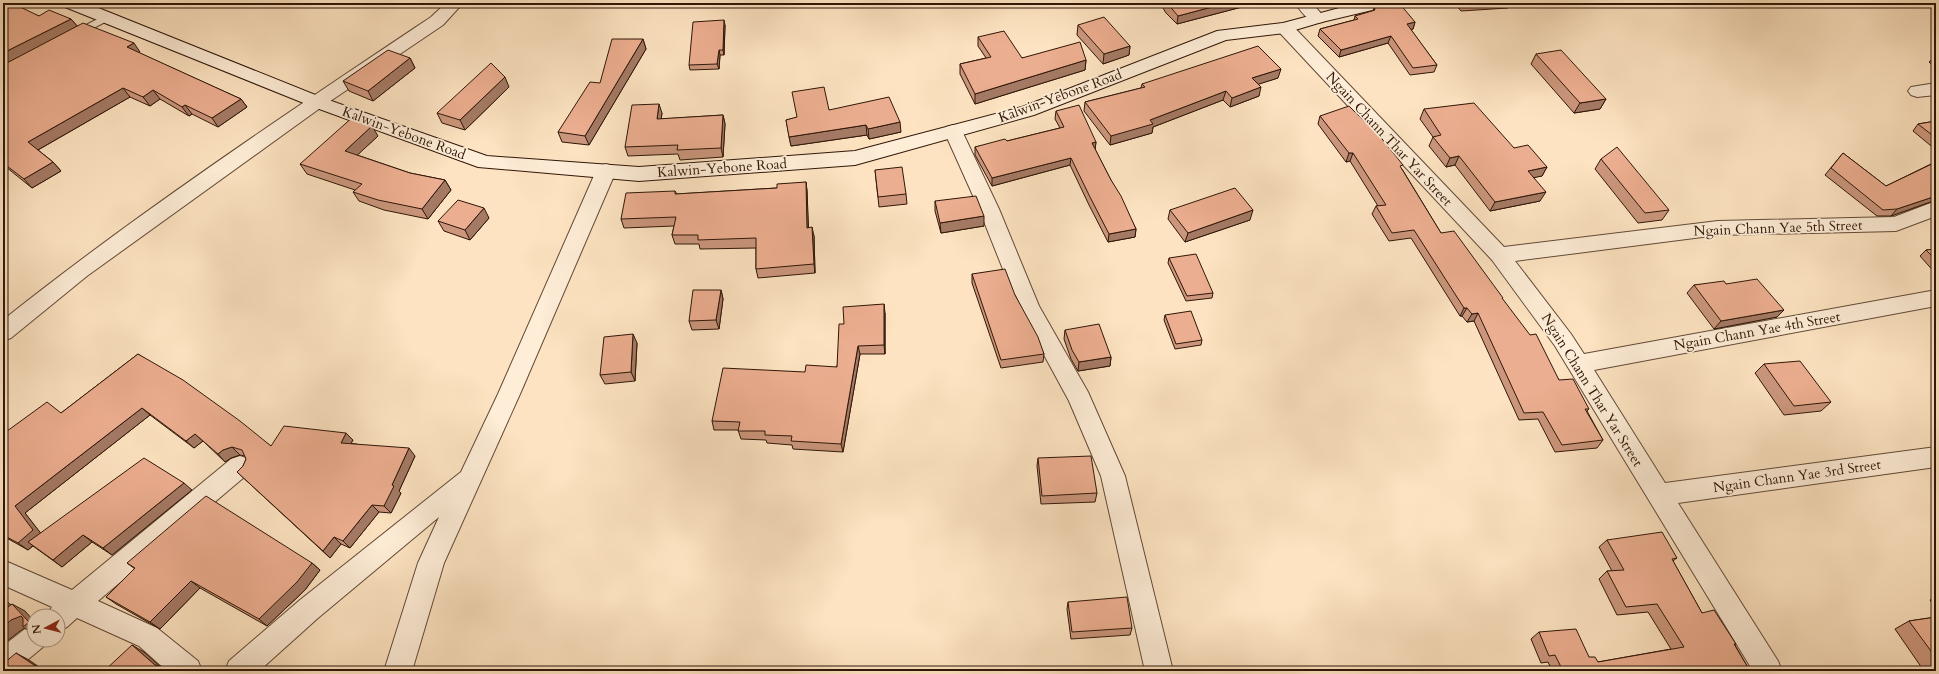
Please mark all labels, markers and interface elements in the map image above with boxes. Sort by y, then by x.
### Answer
street label: Kalwin-Yebone Road [996,65,1125,127]
street label: Ngain Chann Thar Yar Street [1322,68,1457,211]
street label: Kalwin-Yebone Road [340,102,469,164]
street label: Kalwin-Yebone Road [656,154,788,182]
street label: Ngain Chann Yae 5th Street [1693,216,1863,240]
street label: Ngain Chann Yae 4th Street [1672,307,1842,355]
street label: Ngain Chann Thar Yar Street [1537,310,1647,471]
street label: Ngain Chann Yae 3rd Street [1712,455,1883,497]
north arrow [26,608,66,648]
text: N [28,623,45,635]

